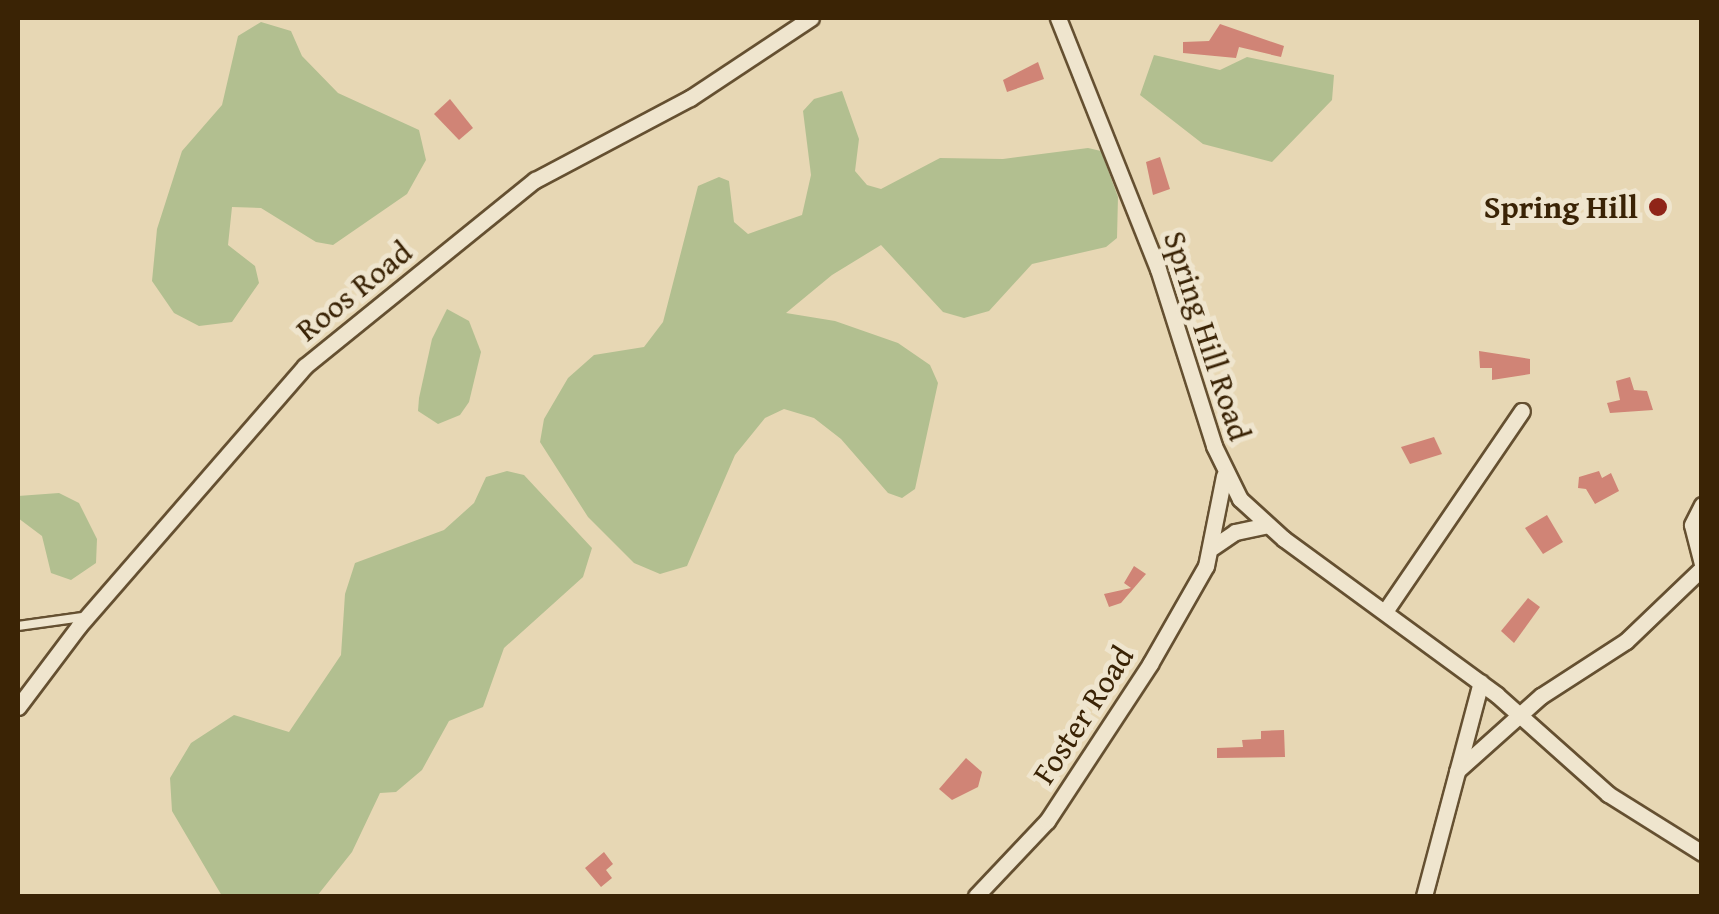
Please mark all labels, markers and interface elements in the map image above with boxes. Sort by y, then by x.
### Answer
place label: Spring Hill [1484,188,1638,226]
marker: Spring Hill [1647,196,1669,218]
street label: Spring Hill Road [1155,226,1259,446]
street label: Roos Road [288,233,420,349]
street label: Foster Road [1024,639,1142,791]

